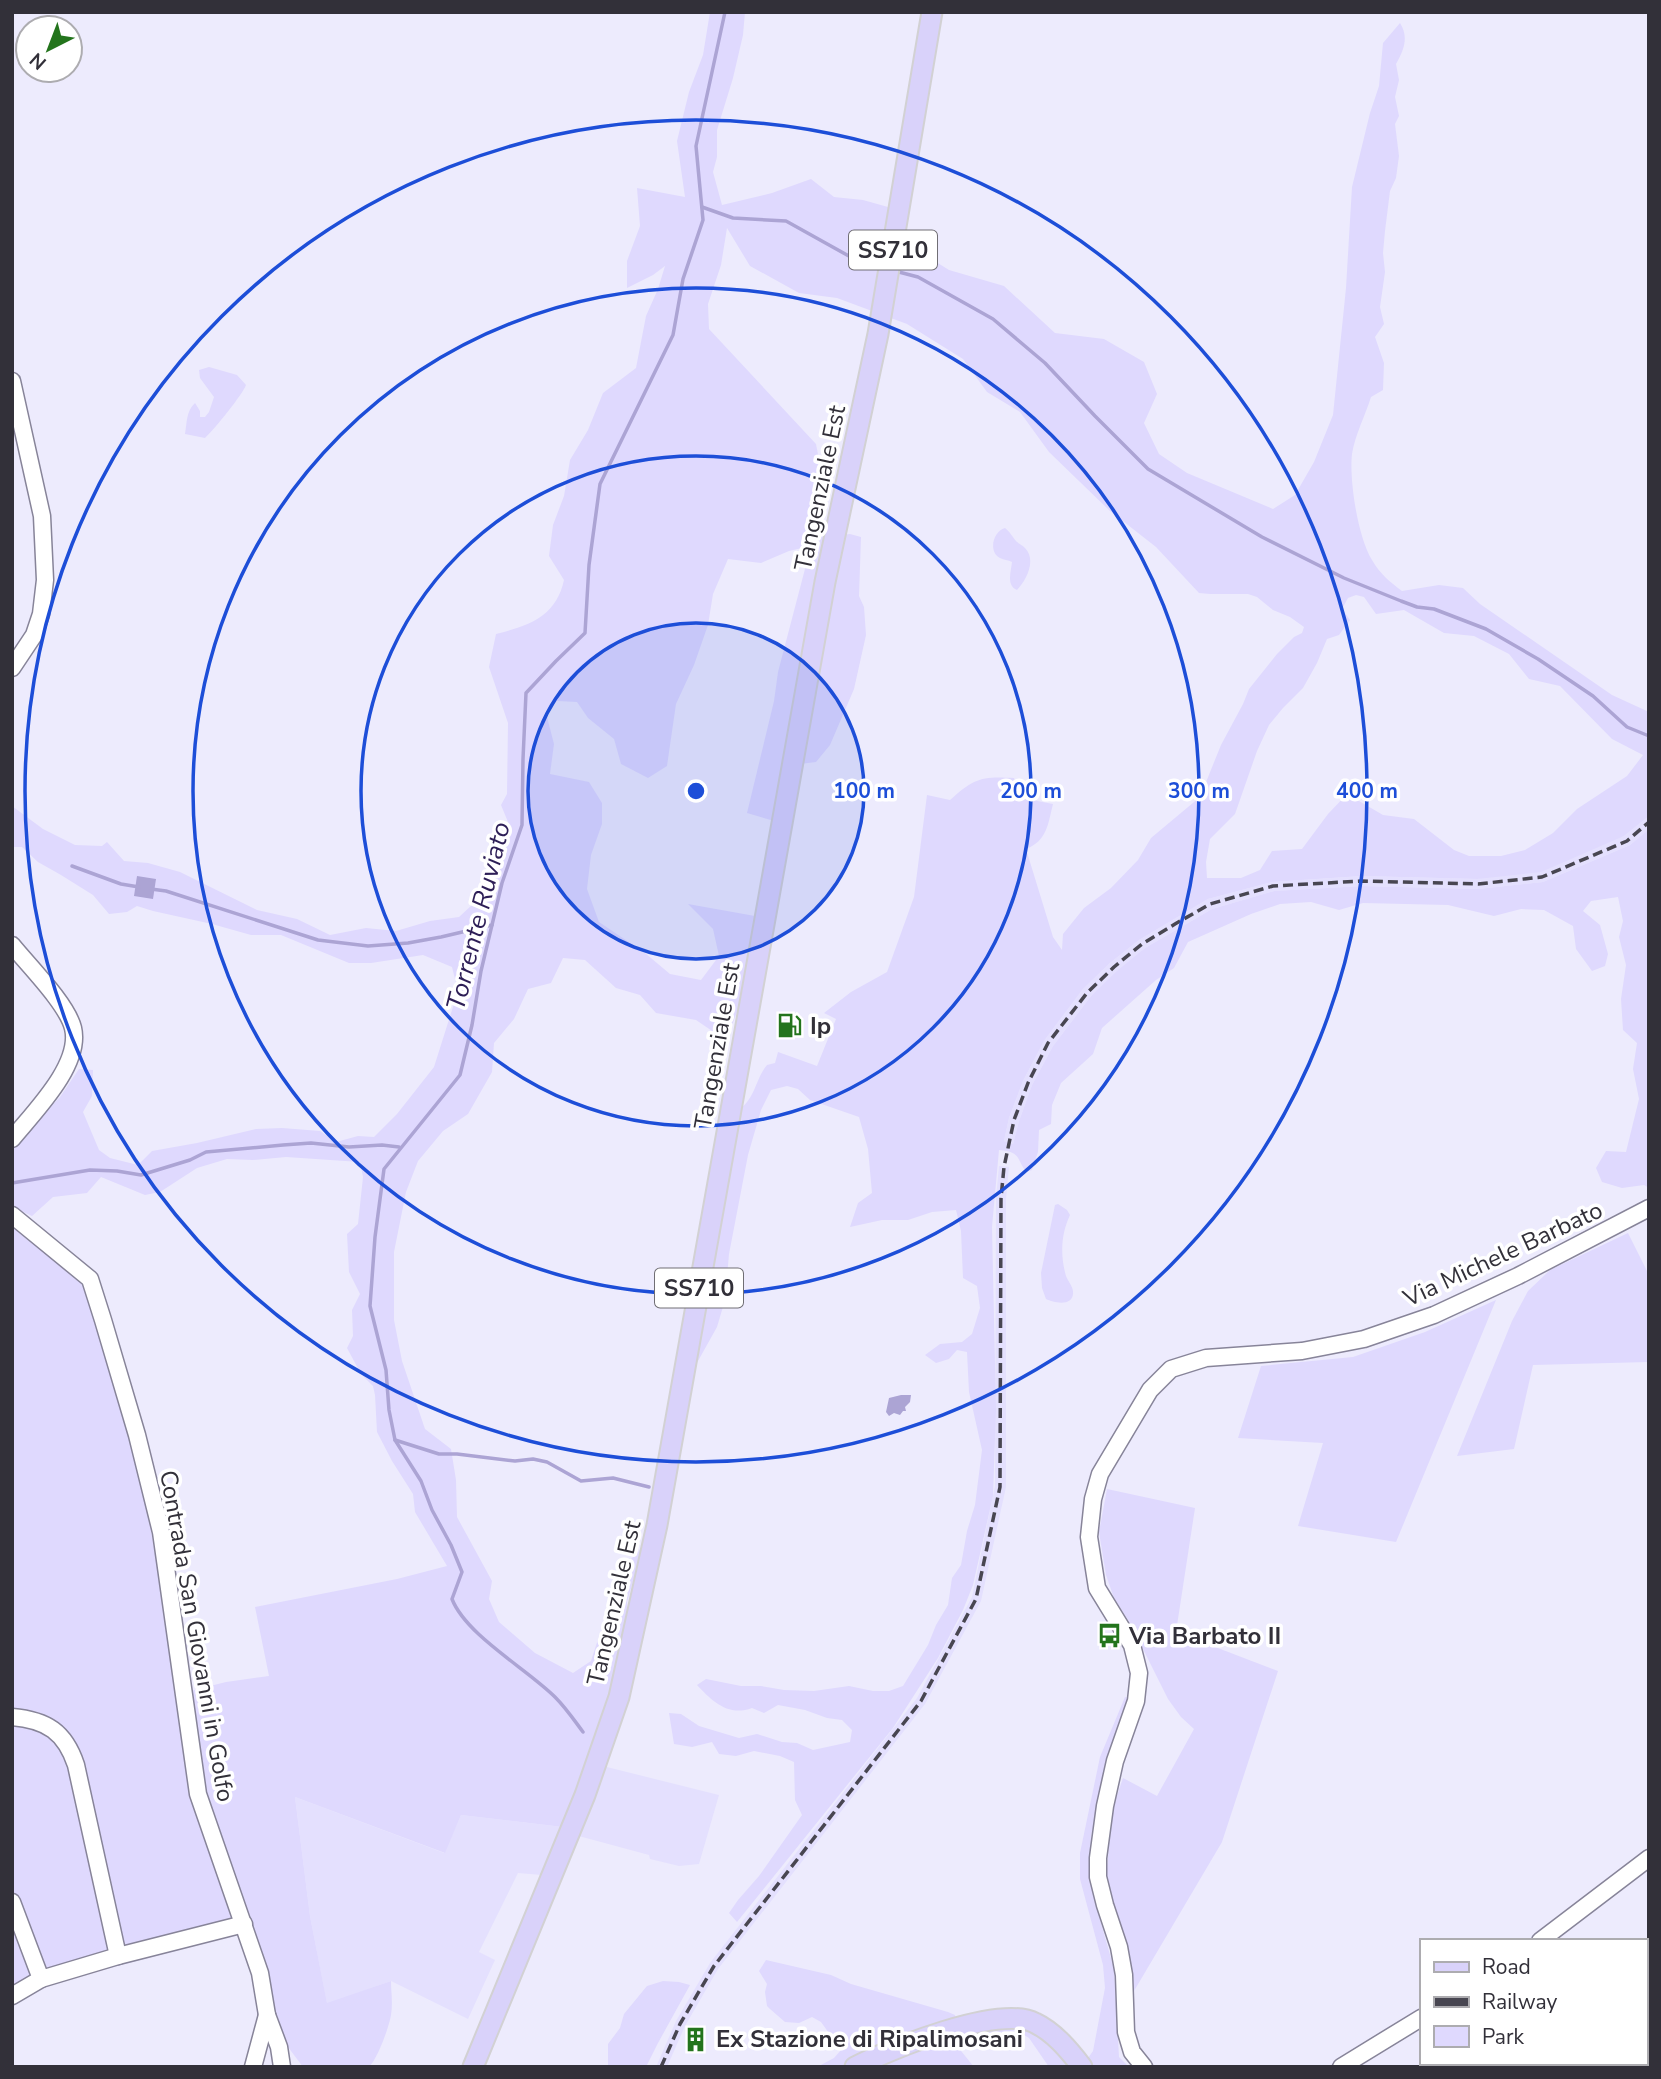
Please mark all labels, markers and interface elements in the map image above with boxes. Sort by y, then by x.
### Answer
north arrow [14,14,84,84]
text: N [24,46,52,75]
road number: SS710 [849,230,937,270]
street label: Tangenziale Est [787,402,853,574]
text: 100 m [833,777,895,805]
text: 200 m [1000,777,1062,805]
text: 300 m [1168,777,1230,805]
text: 400 m [1336,777,1398,805]
centre of rings [684,779,708,803]
water label: Torrente Ruviato [438,818,519,1014]
street label: Tangenziale Est [687,960,747,1132]
place label: Ip [810,1010,831,1042]
fuel station icon: Ip [776,1012,804,1040]
street label: Via Michele Barbato [1397,1194,1608,1315]
road number: SS710 [655,1268,743,1308]
street label: Contrada San Giovanni in Golfo [152,1468,242,1804]
street label: Tangenziale Est [579,1517,649,1689]
place label: Via Barbato II [1128,1620,1281,1652]
bus stop icon: Via Barbato II [1095,1622,1123,1650]
legend [1420,1939,1647,2065]
text: Road [1482,1953,1531,1981]
text: Railway [1482,1988,1557,2016]
place label: Ex Stazione di Ripalimosani [716,2023,1023,2055]
text: Park [1482,2023,1524,2051]
building icon: Ex Stazione di Ripalimosani [682,2025,710,2053]

